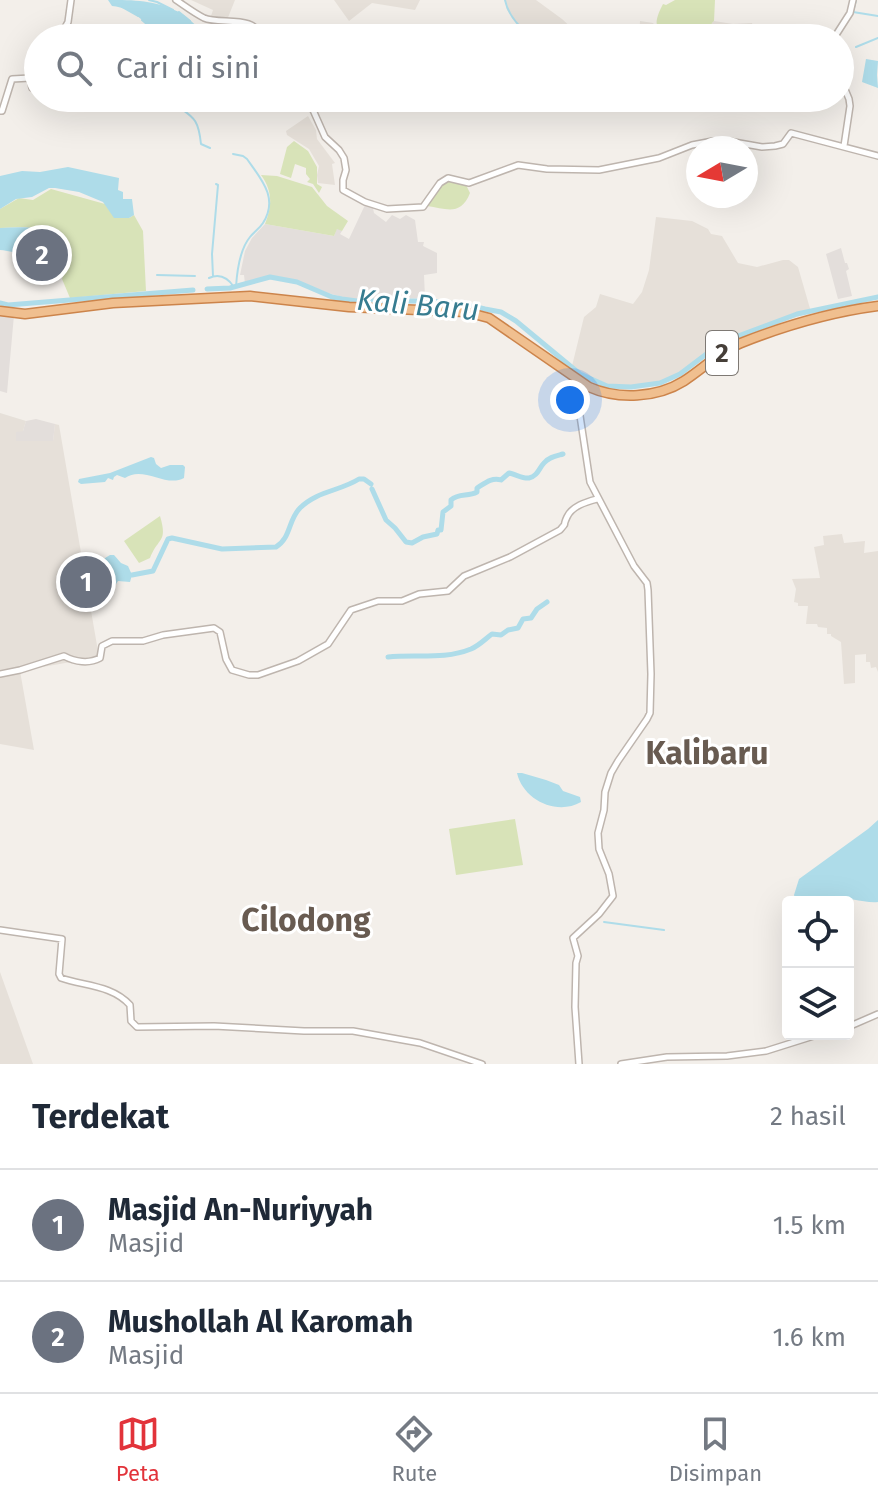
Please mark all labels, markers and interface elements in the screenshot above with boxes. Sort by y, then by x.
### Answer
search box [24,24,854,112]
icon: search [52,46,96,90]
text: Cari di sini [116,50,260,86]
north arrow [686,136,758,208]
pin: 2 [16,225,68,285]
water label: Kali Baru [355,282,481,328]
road number: 2 [706,331,738,375]
your location [550,380,590,420]
pin: 1 [60,552,112,612]
district label: Kalibaru [645,734,769,772]
map controls [782,896,854,1040]
button: locate [782,896,854,968]
district label: Cilodong [241,901,371,939]
button: layers [782,968,854,1040]
text: Terdekat [32,1096,169,1137]
text: 2 hasil [770,1101,846,1132]
text: Masjid An-Nuriyyah [108,1192,373,1228]
text: 1 [52,1210,64,1241]
text: 1.5 km [773,1210,846,1241]
text: Masjid [108,1228,184,1259]
text: Mushollah Al Karomah [108,1304,413,1340]
text: 2 [51,1322,65,1353]
text: 1.6 km [772,1322,846,1353]
text: Masjid [108,1340,184,1371]
tab: Peta [116,1412,160,1487]
tab: Rute [391,1412,437,1487]
tab: Disimpan [669,1412,762,1487]

